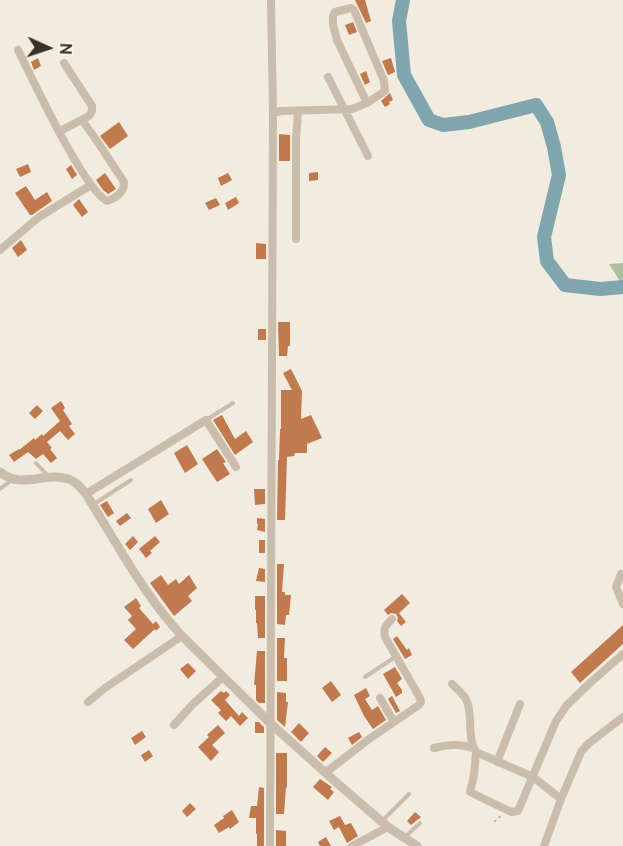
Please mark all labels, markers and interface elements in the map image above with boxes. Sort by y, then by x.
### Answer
north arrow [18,18,78,78]
text: N [57,43,75,55]

